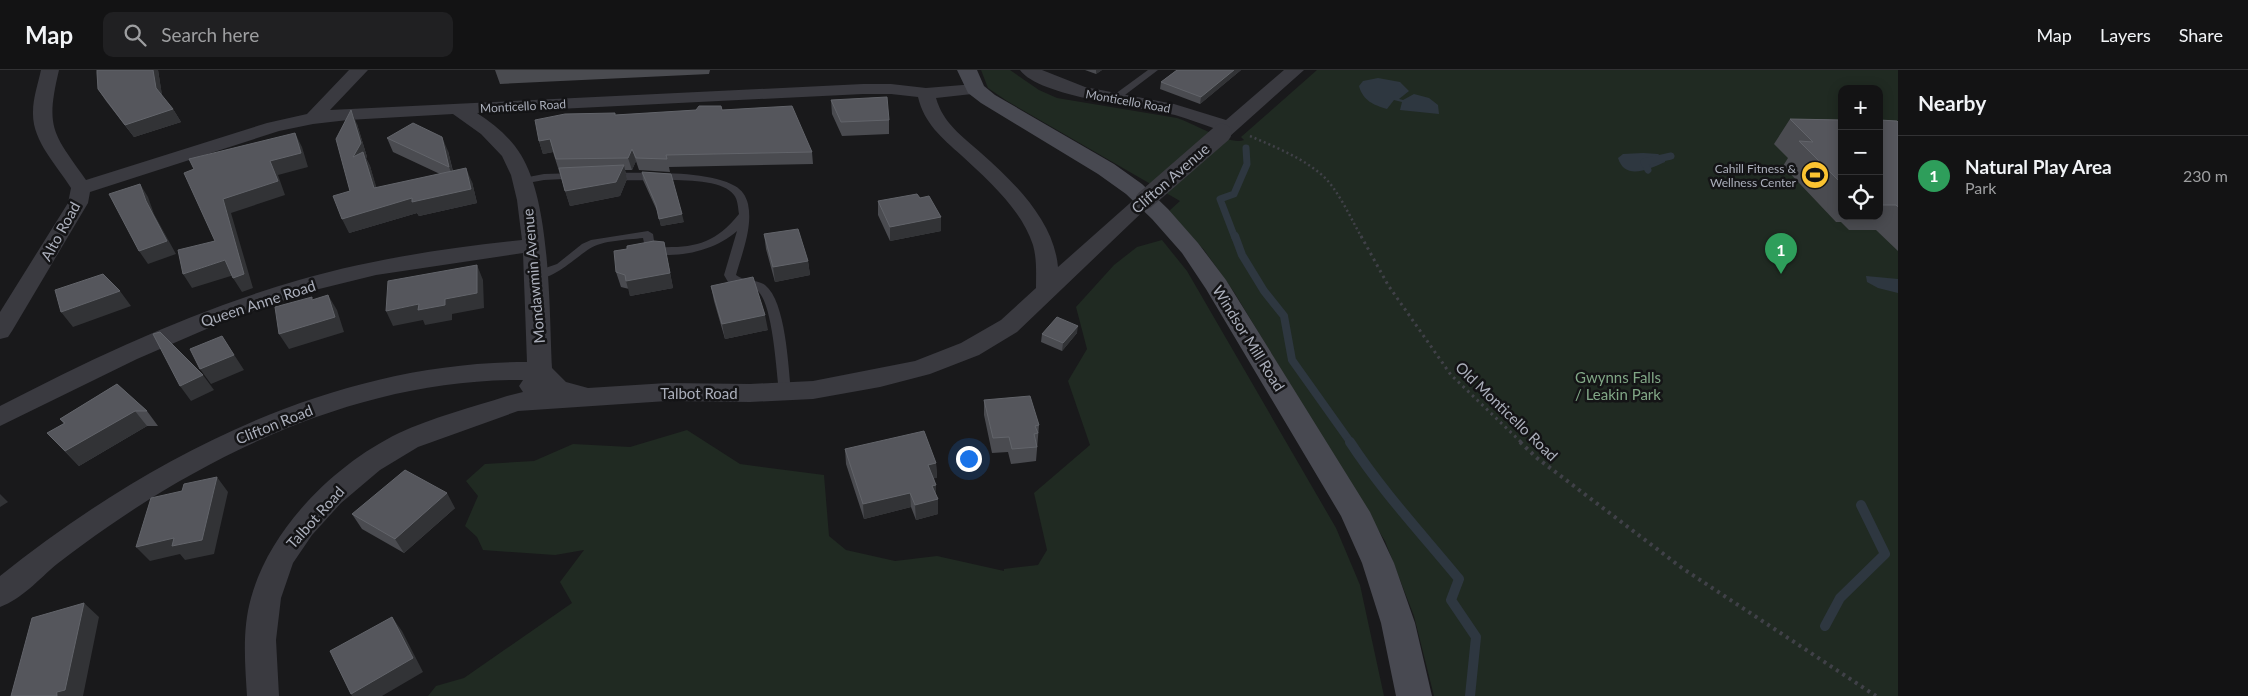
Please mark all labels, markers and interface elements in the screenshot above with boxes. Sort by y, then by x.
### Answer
search box [103,12,453,57]
text: Map [25,20,73,49]
icon: search [121,21,149,49]
text: Search here [161,23,259,46]
text: Map [2036,24,2072,46]
text: Layers [2100,24,2151,46]
text: Share [2179,24,2223,46]
map controls [1838,85,1883,220]
button: + [1838,85,1883,130]
street label: Monticello Road [1084,86,1172,116]
text: Nearby [1918,90,1986,115]
street label: Monticello Road [480,96,566,116]
button: − [1838,130,1883,175]
street label: Clifton Avenue [1127,139,1213,217]
text: Natural Play Area [1965,155,2112,178]
sports icon: Cahill Fitness & Wellness Center [1800,160,1830,190]
place label: Cahill Fitness & Wellness Center [1710,161,1797,190]
text: 1 [1929,166,1939,185]
text: 230 m [2183,166,2228,185]
button: locate [1838,175,1883,220]
text: Park [1965,178,1996,197]
street label: Alto Road [36,198,84,264]
street label: Mondawmin Avenue [518,208,548,344]
pin: 1 [1765,233,1797,274]
street label: Queen Anne Road [198,276,318,330]
street label: Windsor Mill Road [1209,282,1289,394]
street label: Old Monticello Road [1452,358,1562,464]
park label: Gwynns Falls / Leakin Park [1575,368,1661,403]
street label: Talbot Road [660,384,738,402]
street label: Clifton Road [233,400,315,448]
your location [956,446,982,472]
street label: Talbot Road [282,482,348,552]

